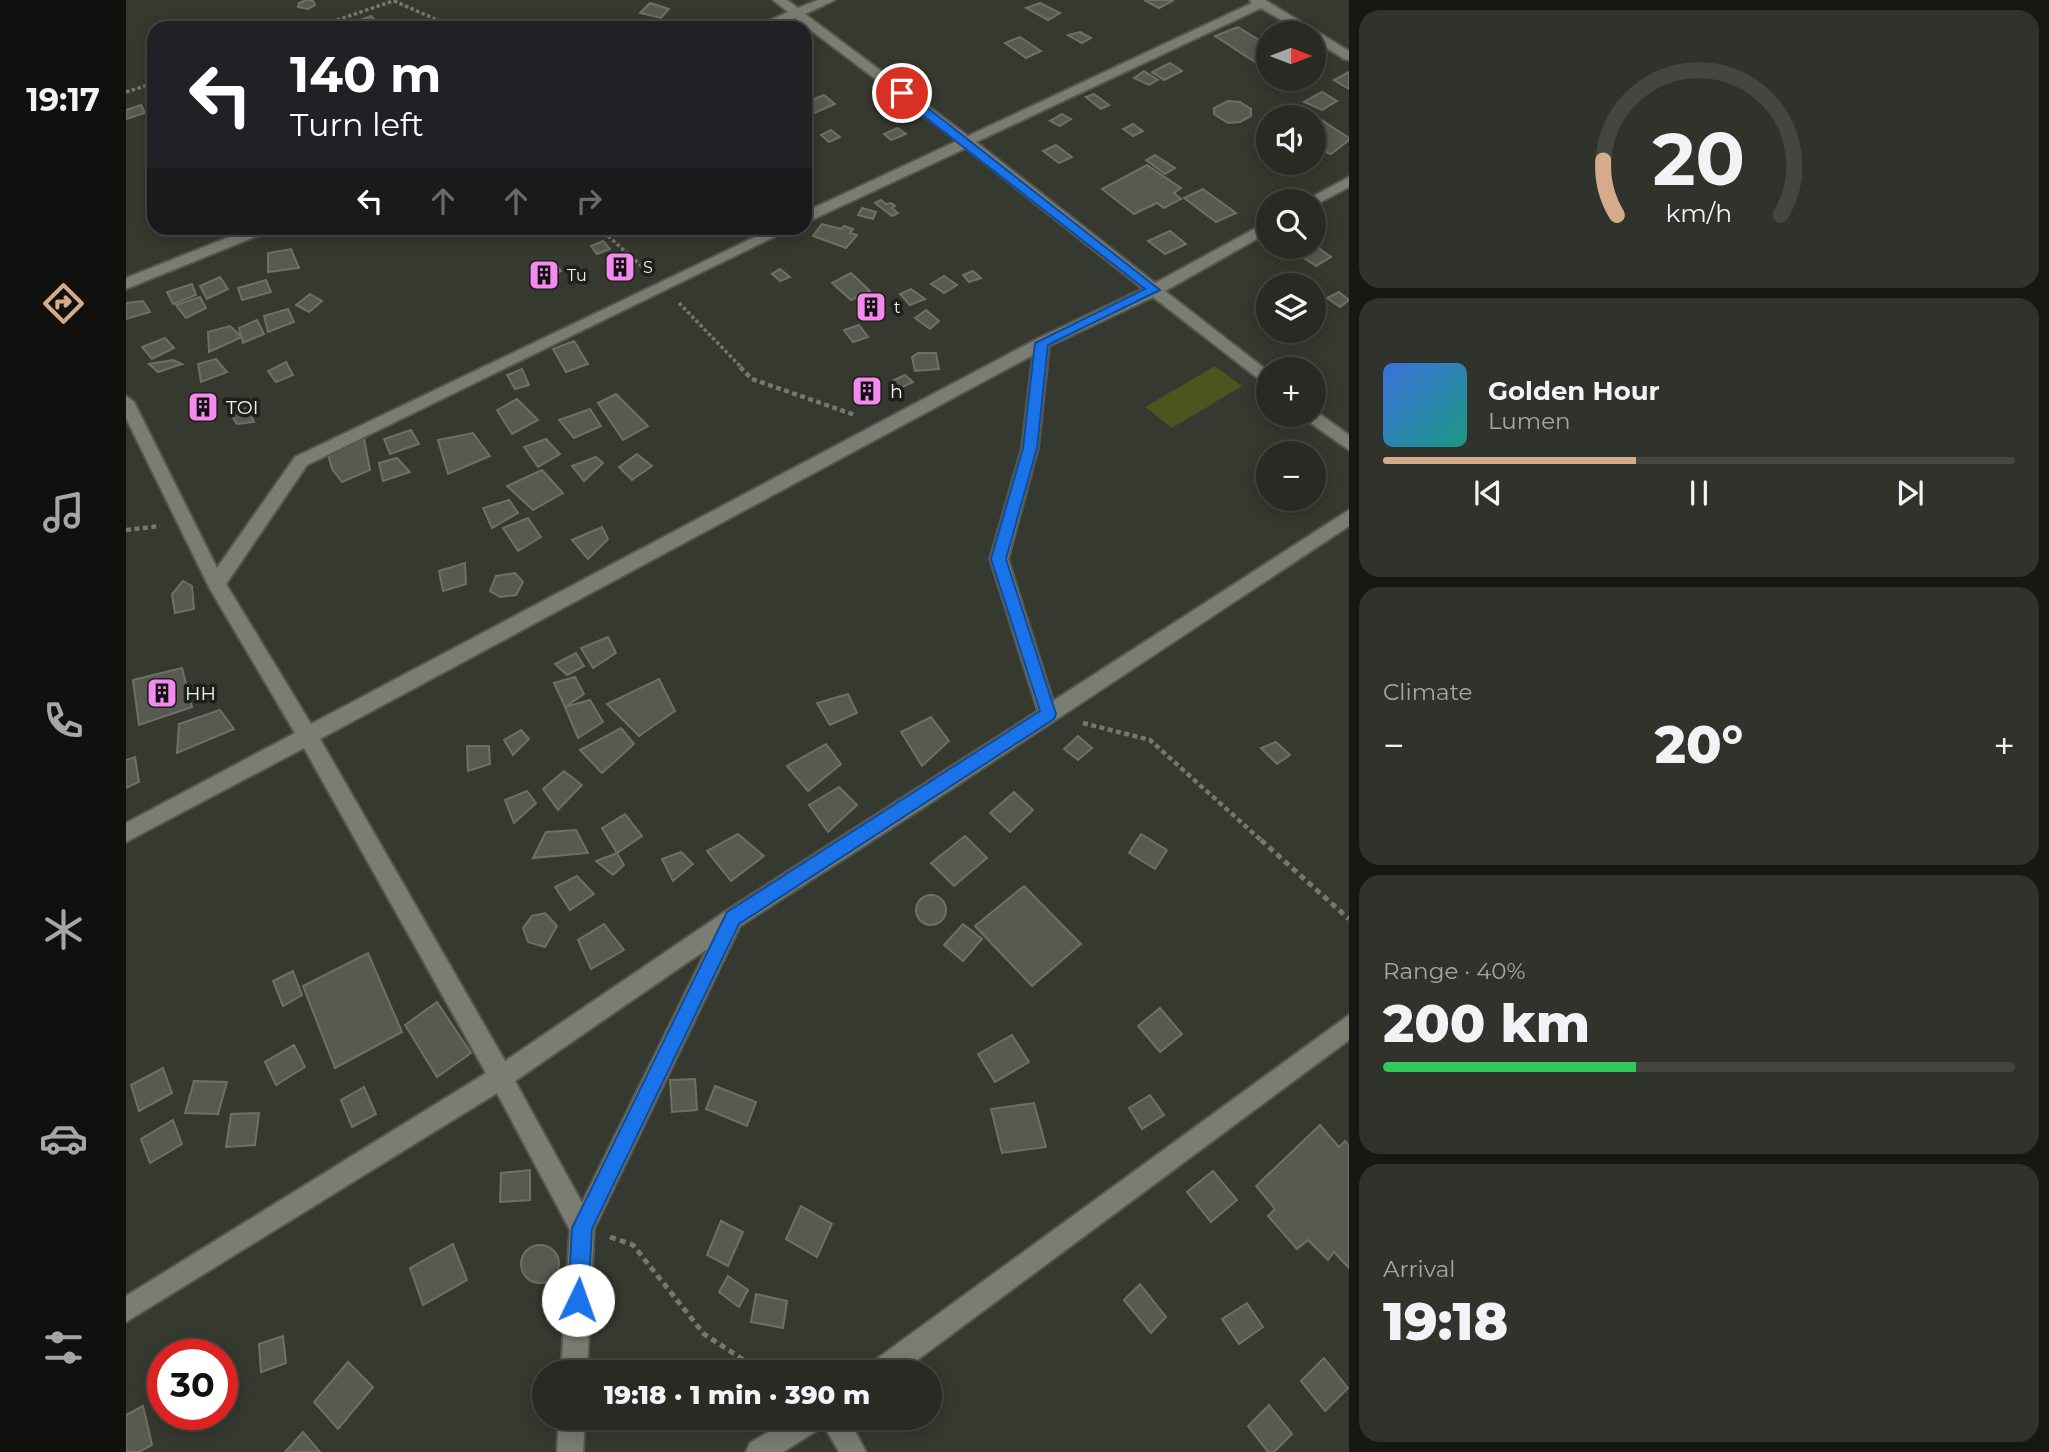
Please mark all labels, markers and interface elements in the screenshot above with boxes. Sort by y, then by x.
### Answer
north arrow [1256,21,1326,91]
map controls [1256,21,1326,511]
text: 140 m [290,45,442,104]
icon: left [175,49,266,140]
pin [872,63,932,123]
icon: arrive [883,74,921,112]
text: 19:17 [26,80,100,119]
text: Turn left [290,105,424,144]
button: sound [1256,105,1326,175]
text: 20 [1653,116,1745,204]
icon: left [351,182,389,220]
icon: ahead [424,182,462,220]
icon: ahead [497,182,535,220]
icon: right [570,182,608,220]
button: search [1256,189,1326,259]
text: km/h [1666,198,1732,228]
building icon: S [603,250,637,284]
building icon: Tu [527,258,561,292]
place label: S [643,258,653,277]
place label: Tu [567,266,587,285]
button: layers [1256,273,1326,343]
icon: directions [39,279,88,328]
building icon: t [854,290,888,324]
place label: t [894,298,901,317]
button: + [1256,357,1326,427]
building icon: h [850,374,884,408]
text: Golden Hour [1488,375,1660,407]
place label: h [890,380,903,403]
building icon: TOI [186,390,220,424]
place label: TOI [226,396,258,419]
text: Lumen [1488,407,1571,435]
button: − [1256,441,1326,511]
icon: previous [1469,474,1507,512]
icon: pause [1680,474,1718,512]
icon: next [1891,474,1929,512]
icon: music [39,488,88,537]
building icon: HH [145,676,179,710]
text: Climate [1383,678,1472,706]
place label: HH [185,682,216,705]
icon: phone [39,696,88,745]
text: 20° [1655,713,1743,776]
text: − [1383,722,1405,769]
text: + [1993,722,2015,769]
icon: climate [39,905,88,954]
text: Range · 40% [1383,957,1526,985]
text: 200 km [1383,992,1590,1055]
icon: car [39,1114,88,1163]
text: Arrival [1383,1255,1456,1283]
position arrow [541,1263,615,1337]
text: 19:18 [1383,1290,1508,1353]
icon: filters [39,1323,88,1372]
speed limit sign: 30 [147,1339,238,1430]
text: 19:18 · 1 min · 390 m [604,1379,870,1411]

